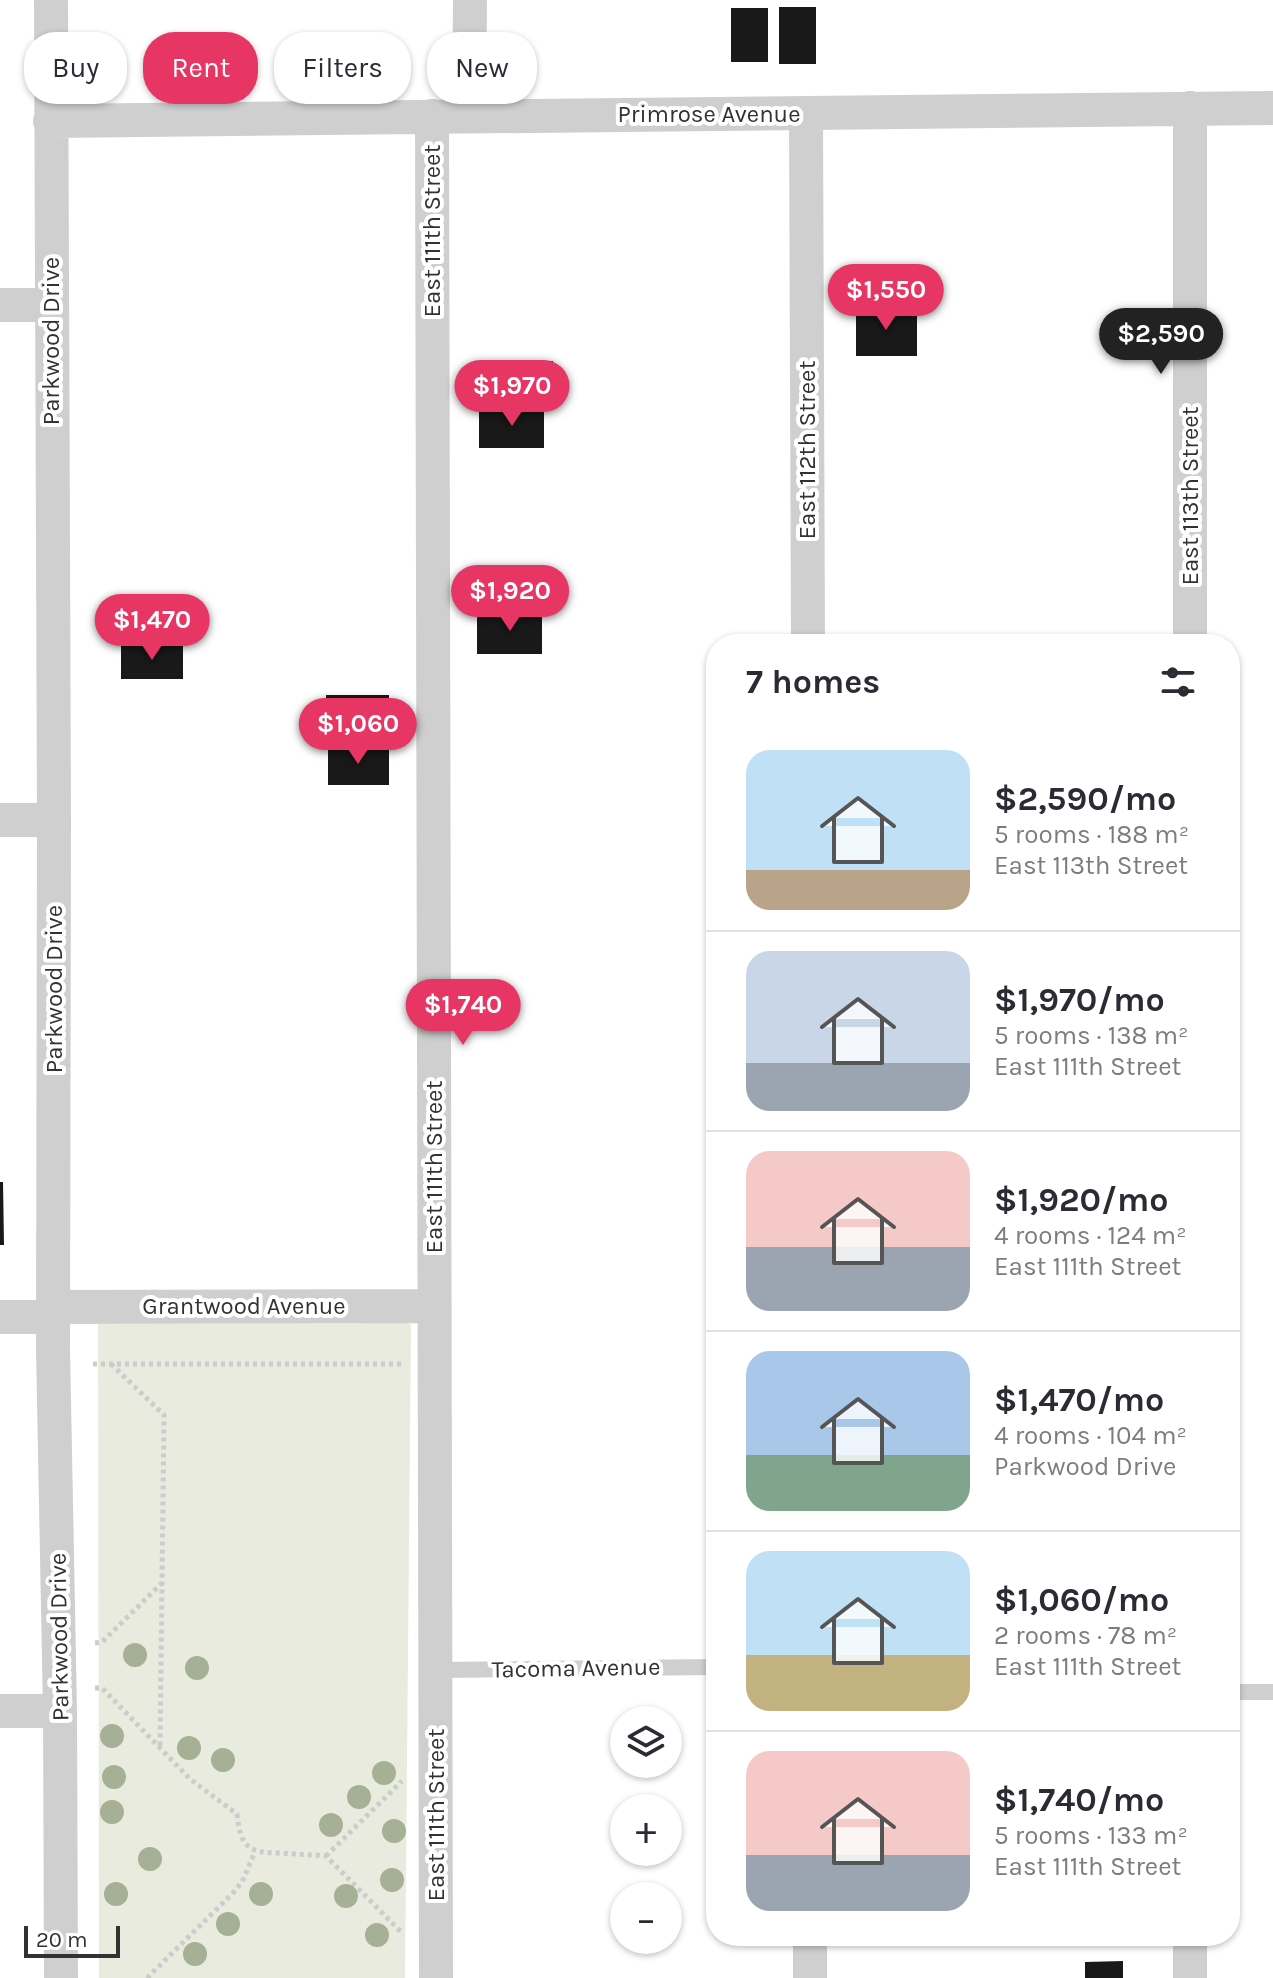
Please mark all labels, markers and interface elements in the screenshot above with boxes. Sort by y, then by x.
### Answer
chip: Buy [24,32,127,104]
chip: Rent [143,32,258,104]
chip: Filters [274,32,411,104]
chip: New [427,32,537,104]
street label: Primrose Avenue [618,100,800,128]
street label: East 111th Street [418,145,446,317]
street label: Parkwood Drive [37,257,65,425]
pin: $1,550 [821,264,951,332]
text: $1,550 [846,274,926,305]
pin: $2,590 [1096,308,1226,376]
text: $2,590 [1117,318,1205,349]
pin: $1,970 [447,360,577,428]
street label: East 112th Street [793,361,821,539]
text: $1,970 [472,370,552,401]
street label: East 113th Street [1176,406,1204,586]
pin: $1,920 [445,565,575,633]
text: $1,920 [469,575,551,606]
pin: $1,470 [87,594,217,662]
text: $1,470 [113,604,191,635]
icon: filters [1156,660,1200,704]
text: 7 homes [746,662,880,702]
pin: $1,060 [293,698,423,766]
text: $1,060 [317,708,399,739]
text: $2,590/mo [994,779,1176,819]
icon: home [810,782,906,878]
text: 5 rooms · 188 m² [994,819,1189,850]
text: East 113th Street [994,850,1188,881]
street label: Parkwood Drive [40,905,68,1073]
pin: $1,740 [398,979,528,1047]
text: $1,970/mo [994,980,1165,1020]
icon: home [810,983,906,1079]
text: $1,740 [424,989,502,1020]
text: 5 rooms · 138 m² [994,1020,1189,1051]
text: East 111th Street [994,1051,1181,1082]
street label: East 111th Street [420,1081,448,1253]
text: $1,920/mo [994,1180,1169,1220]
icon: home [810,1183,906,1279]
text: 4 rooms · 124 m² [994,1220,1187,1251]
text: East 111th Street [994,1251,1181,1282]
street label: Grantwood Avenue [142,1292,346,1320]
text: $1,470/mo [994,1380,1164,1420]
icon: home [810,1383,906,1479]
text: 4 rooms · 104 m² [994,1420,1187,1451]
text: Parkwood Drive [994,1451,1176,1482]
street label: Parkwood Drive [44,1553,74,1721]
text: $1,060/mo [994,1580,1169,1620]
icon: home [810,1583,906,1679]
text: 2 rooms · 78 m² [994,1620,1177,1651]
text: East 111th Street [994,1651,1181,1682]
street label: Tacoma Avenue [491,1653,661,1683]
map controls [610,1706,682,1954]
button: layers [610,1706,682,1778]
street label: East 111th Street [422,1729,450,1901]
text: $1,740/mo [994,1780,1164,1820]
icon: home [810,1783,906,1879]
button: + [610,1794,682,1866]
text: 5 rooms · 133 m² [994,1820,1188,1851]
text: East 111th Street [994,1851,1181,1882]
button: − [610,1882,682,1954]
scale bar [24,1922,120,1958]
text: 20 m [36,1927,88,1953]

